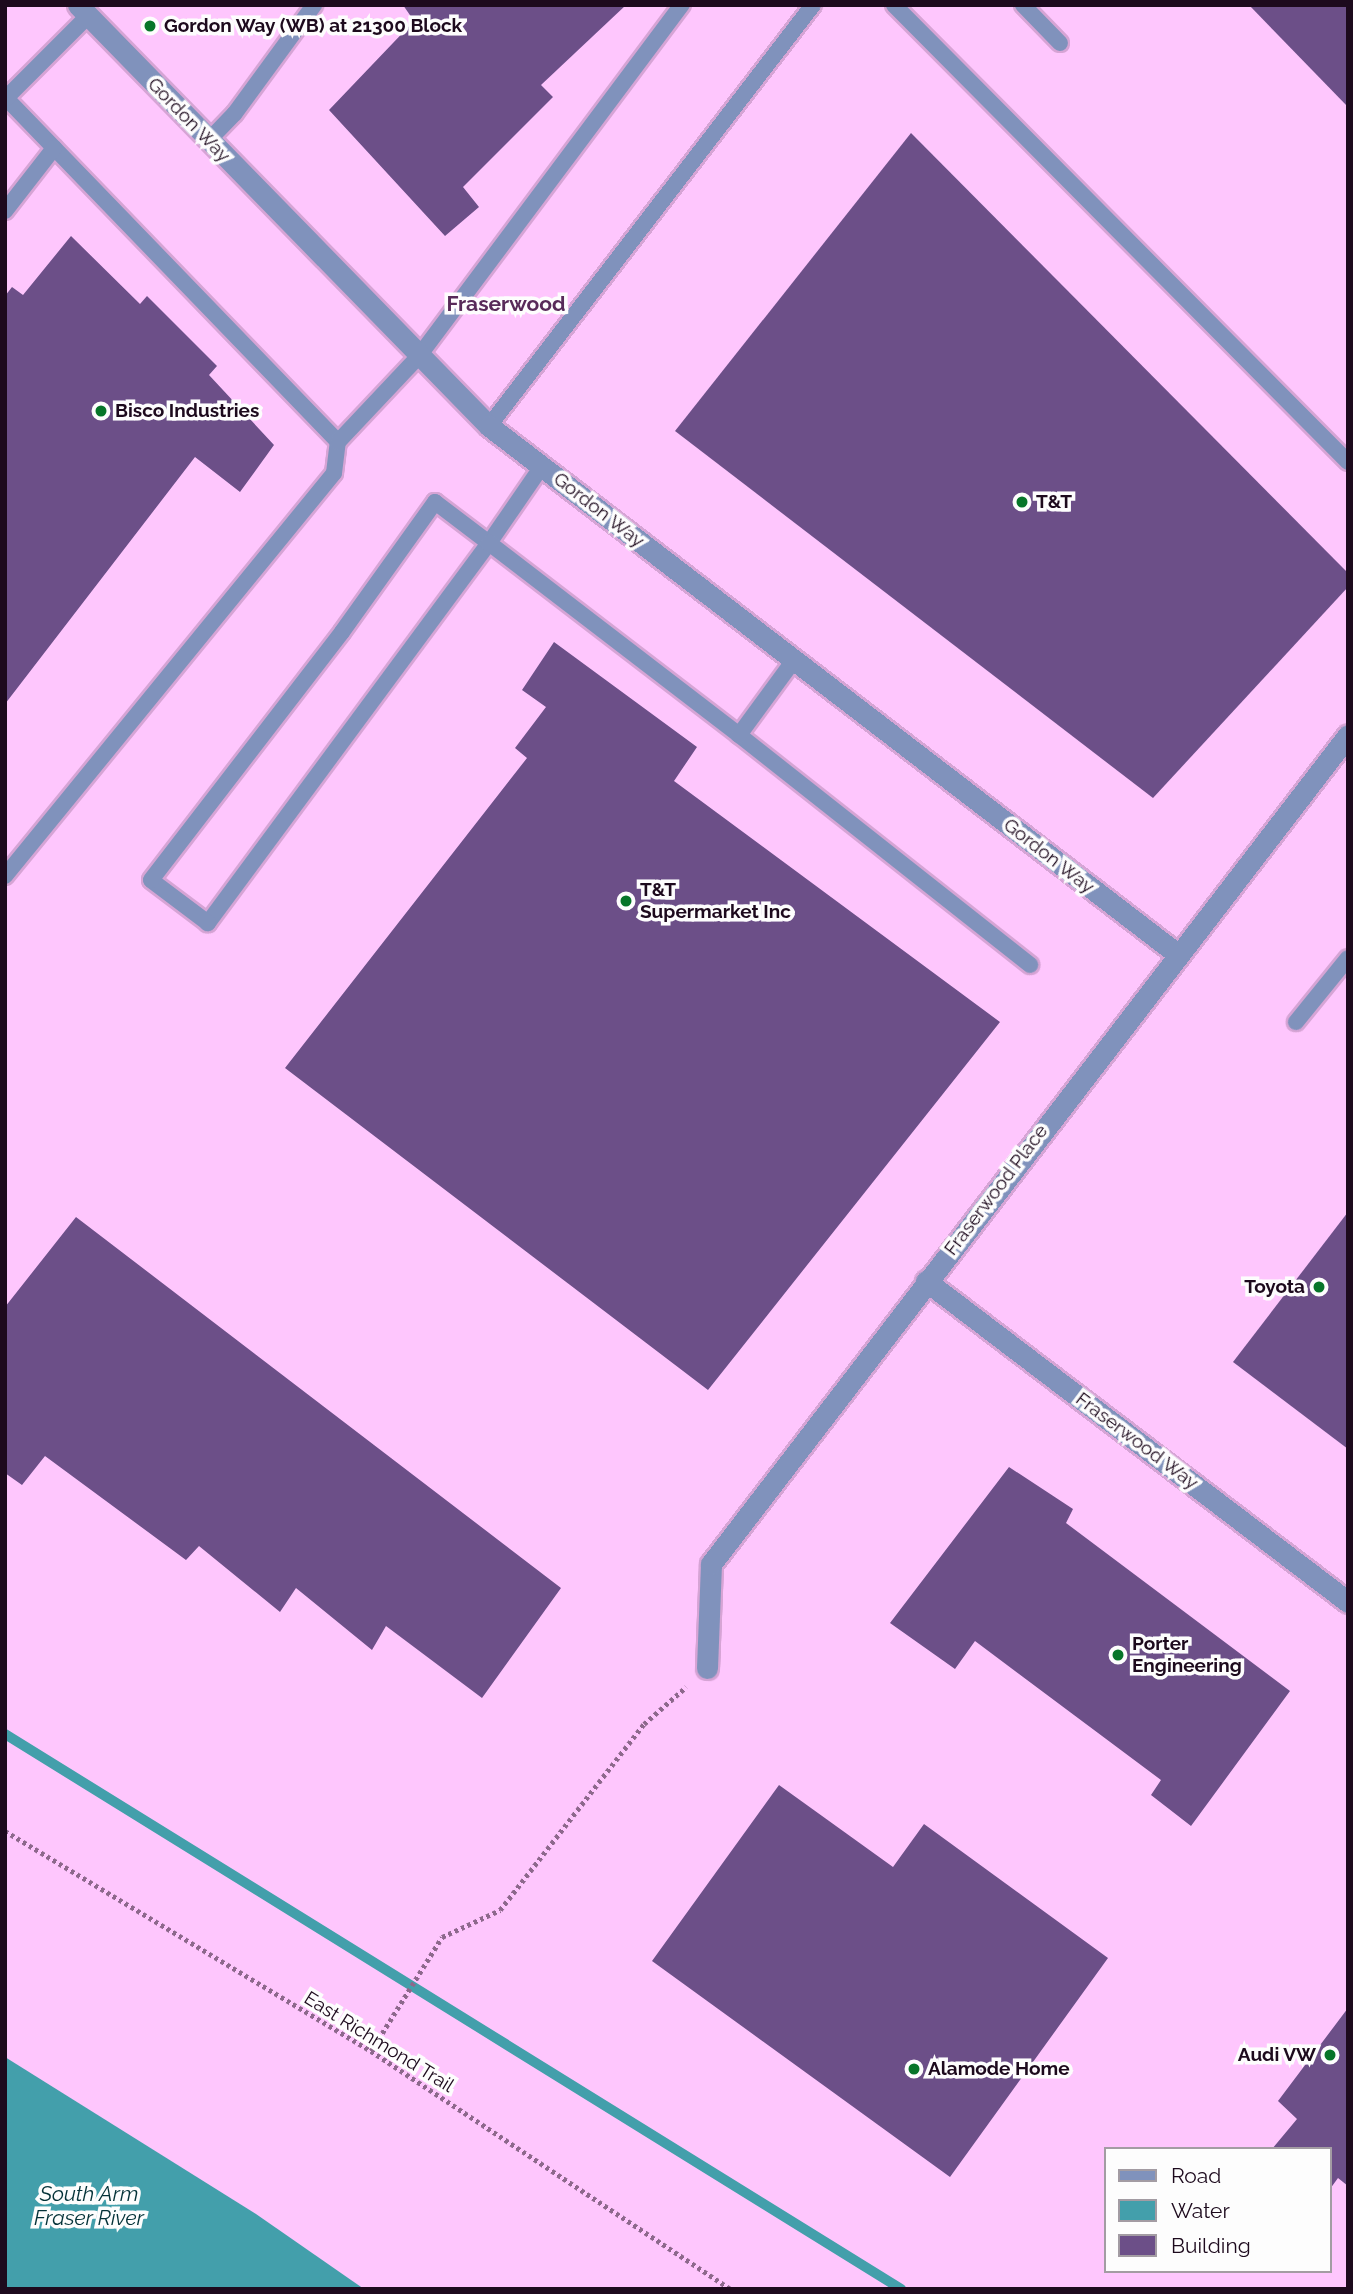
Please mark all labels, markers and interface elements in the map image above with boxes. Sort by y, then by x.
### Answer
place label: Gordon Way (WB) at 21300 Block [164,15,463,37]
marker: Gordon Way (WB) at 21300 Block [142,18,158,34]
street label: Gordon Way [143,73,235,167]
district label: Fraserwood [447,291,565,317]
place label: Bisco Industries [115,400,259,422]
marker: Bisco Industries [93,403,109,419]
street label: Gordon Way [549,467,649,553]
place label: T&T [1036,491,1072,513]
marker: T&T [1014,494,1030,510]
street label: Gordon Way [999,813,1099,899]
place label: T&T Supermarket Inc [640,879,791,923]
marker: T&T Supermarket Inc [618,893,634,909]
street label: Fraserwood Place [939,1120,1053,1260]
place label: Toyota [1244,1276,1305,1298]
marker: Toyota [1311,1279,1327,1295]
street label: Fraserwood Way [1071,1387,1203,1495]
place label: Porter Engineering [1132,1633,1242,1677]
marker: Porter Engineering [1110,1647,1126,1663]
street label: East Richmond Trail [300,1987,458,2097]
place label: Audi VW [1237,2044,1316,2066]
marker: Audi VW [1322,2047,1338,2063]
place label: Alamode Home [928,2058,1070,2080]
marker: Alamode Home [906,2061,922,2077]
legend [1104,2147,1332,2273]
text: Road [1171,2163,1221,2188]
water label: South Arm Fraser River [34,2181,144,2231]
text: Water [1171,2198,1230,2223]
text: Building [1171,2233,1251,2258]

